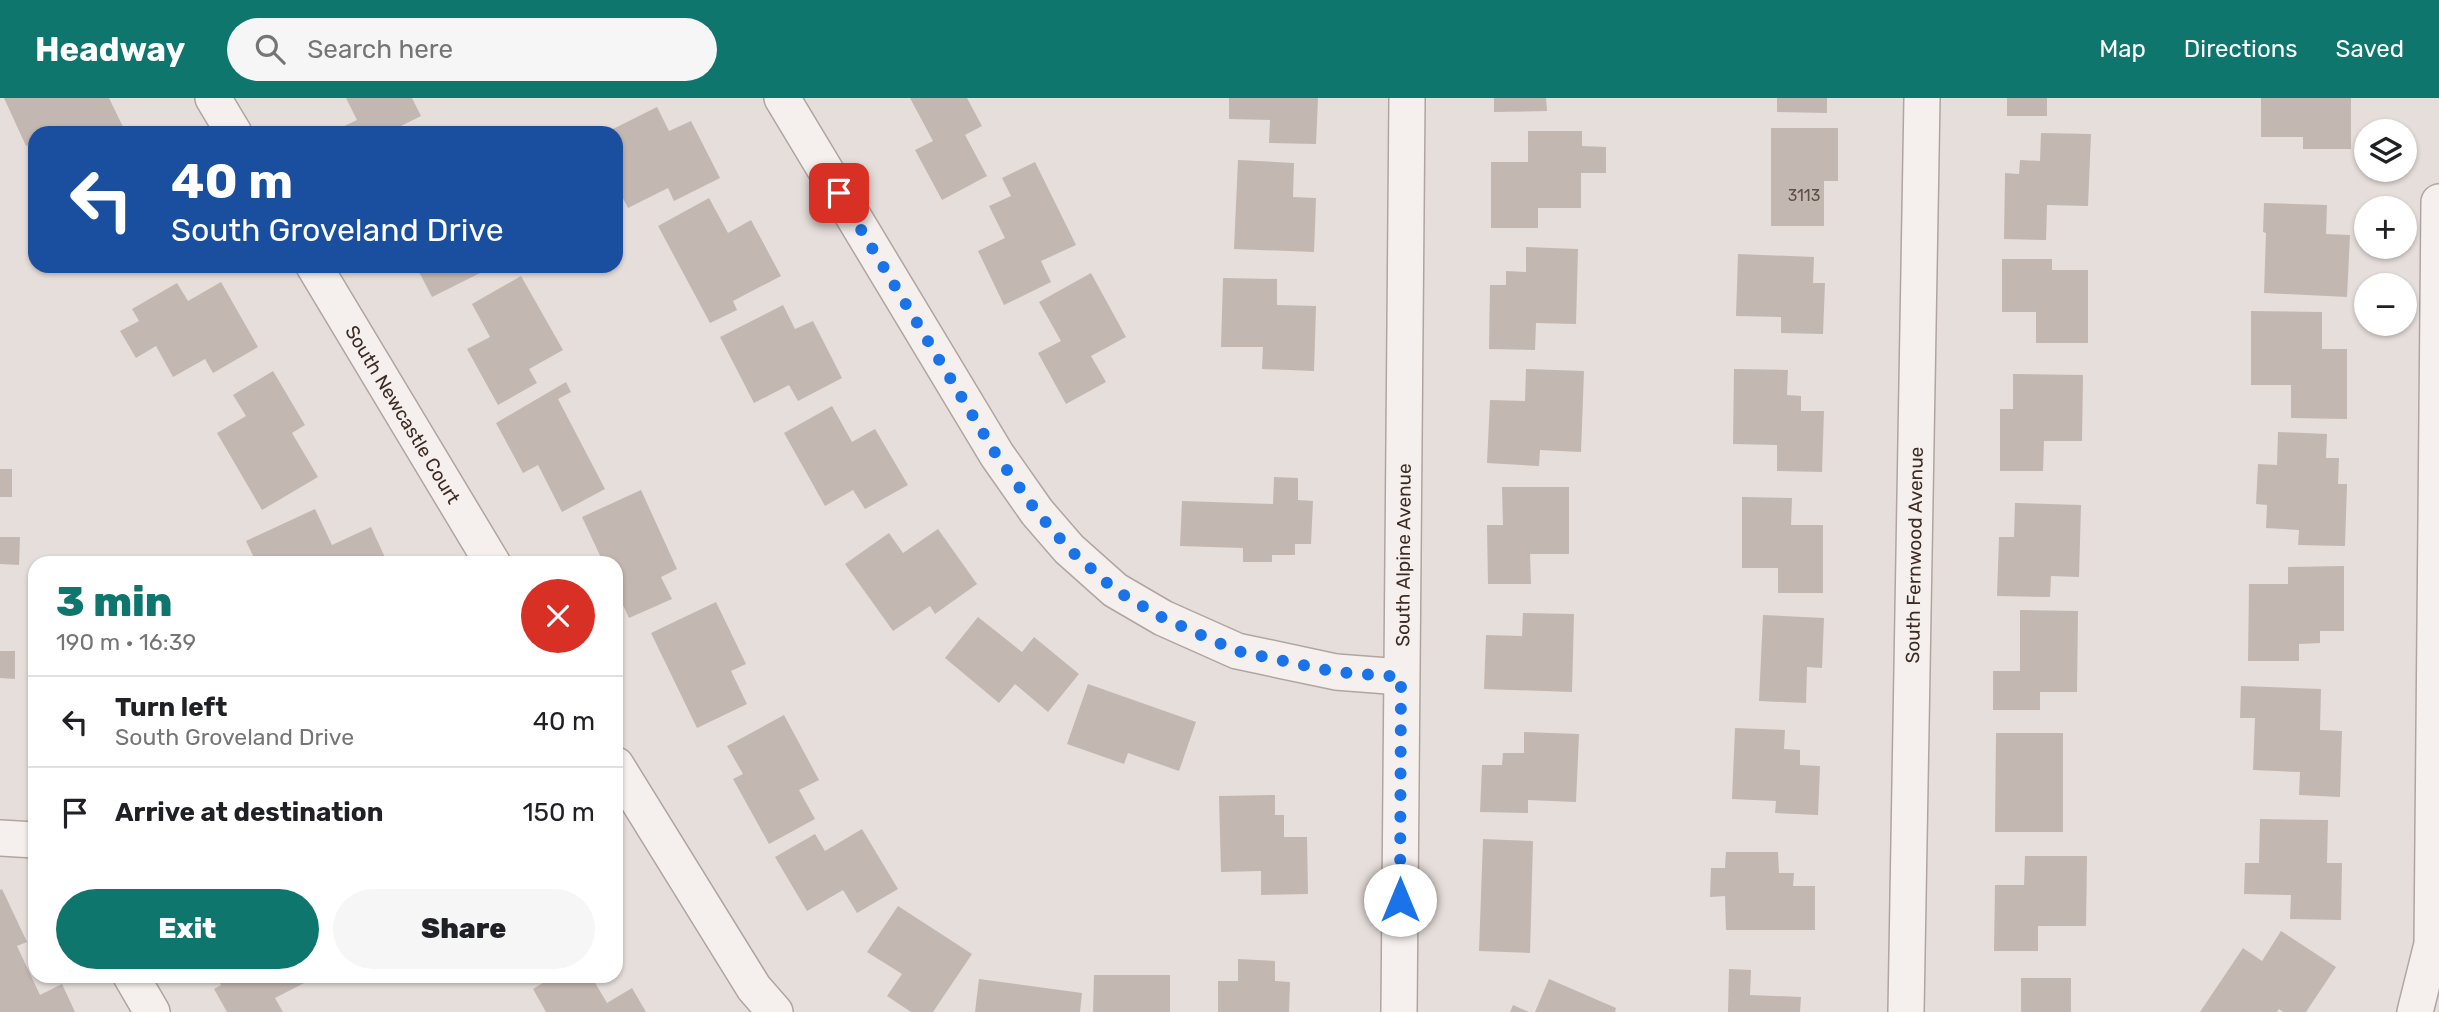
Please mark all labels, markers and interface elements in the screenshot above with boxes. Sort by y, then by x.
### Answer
search box [227,18,717,81]
text: Headway [35,30,185,69]
icon: search [251,30,289,68]
text: Search here [307,34,453,65]
text: Map [2099,35,2146,63]
text: Directions [2184,35,2297,63]
text: Saved [2335,35,2404,63]
map controls [2354,119,2417,336]
button: layers [2354,119,2417,182]
text: 40 m [171,152,293,210]
icon: left [56,154,147,245]
pin [809,163,869,223]
icon: arrive [820,174,858,212]
house number: 3113 [1788,186,1820,205]
button: + [2354,196,2417,259]
text: South Groveland Drive [171,211,504,249]
button: − [2354,273,2417,336]
street label: South Newcastle Court [341,321,466,508]
street label: South Fernwood Avenue [1901,446,1927,664]
street label: South Alpine Avenue [1391,463,1415,647]
text: 3 min [56,577,172,627]
button: close [521,579,595,653]
text: 190 m · 16:39 [56,628,196,656]
text: Turn left [115,692,227,723]
icon: left [56,703,94,741]
text: 40 m [533,706,595,737]
text: South Groveland Drive [115,723,354,751]
icon: arrive [56,794,94,832]
text: Arrive at destination [115,797,383,828]
text: 150 m [522,797,595,828]
position arrow [1363,863,1437,937]
button: Exit [56,889,319,969]
button: Share [333,889,595,969]

